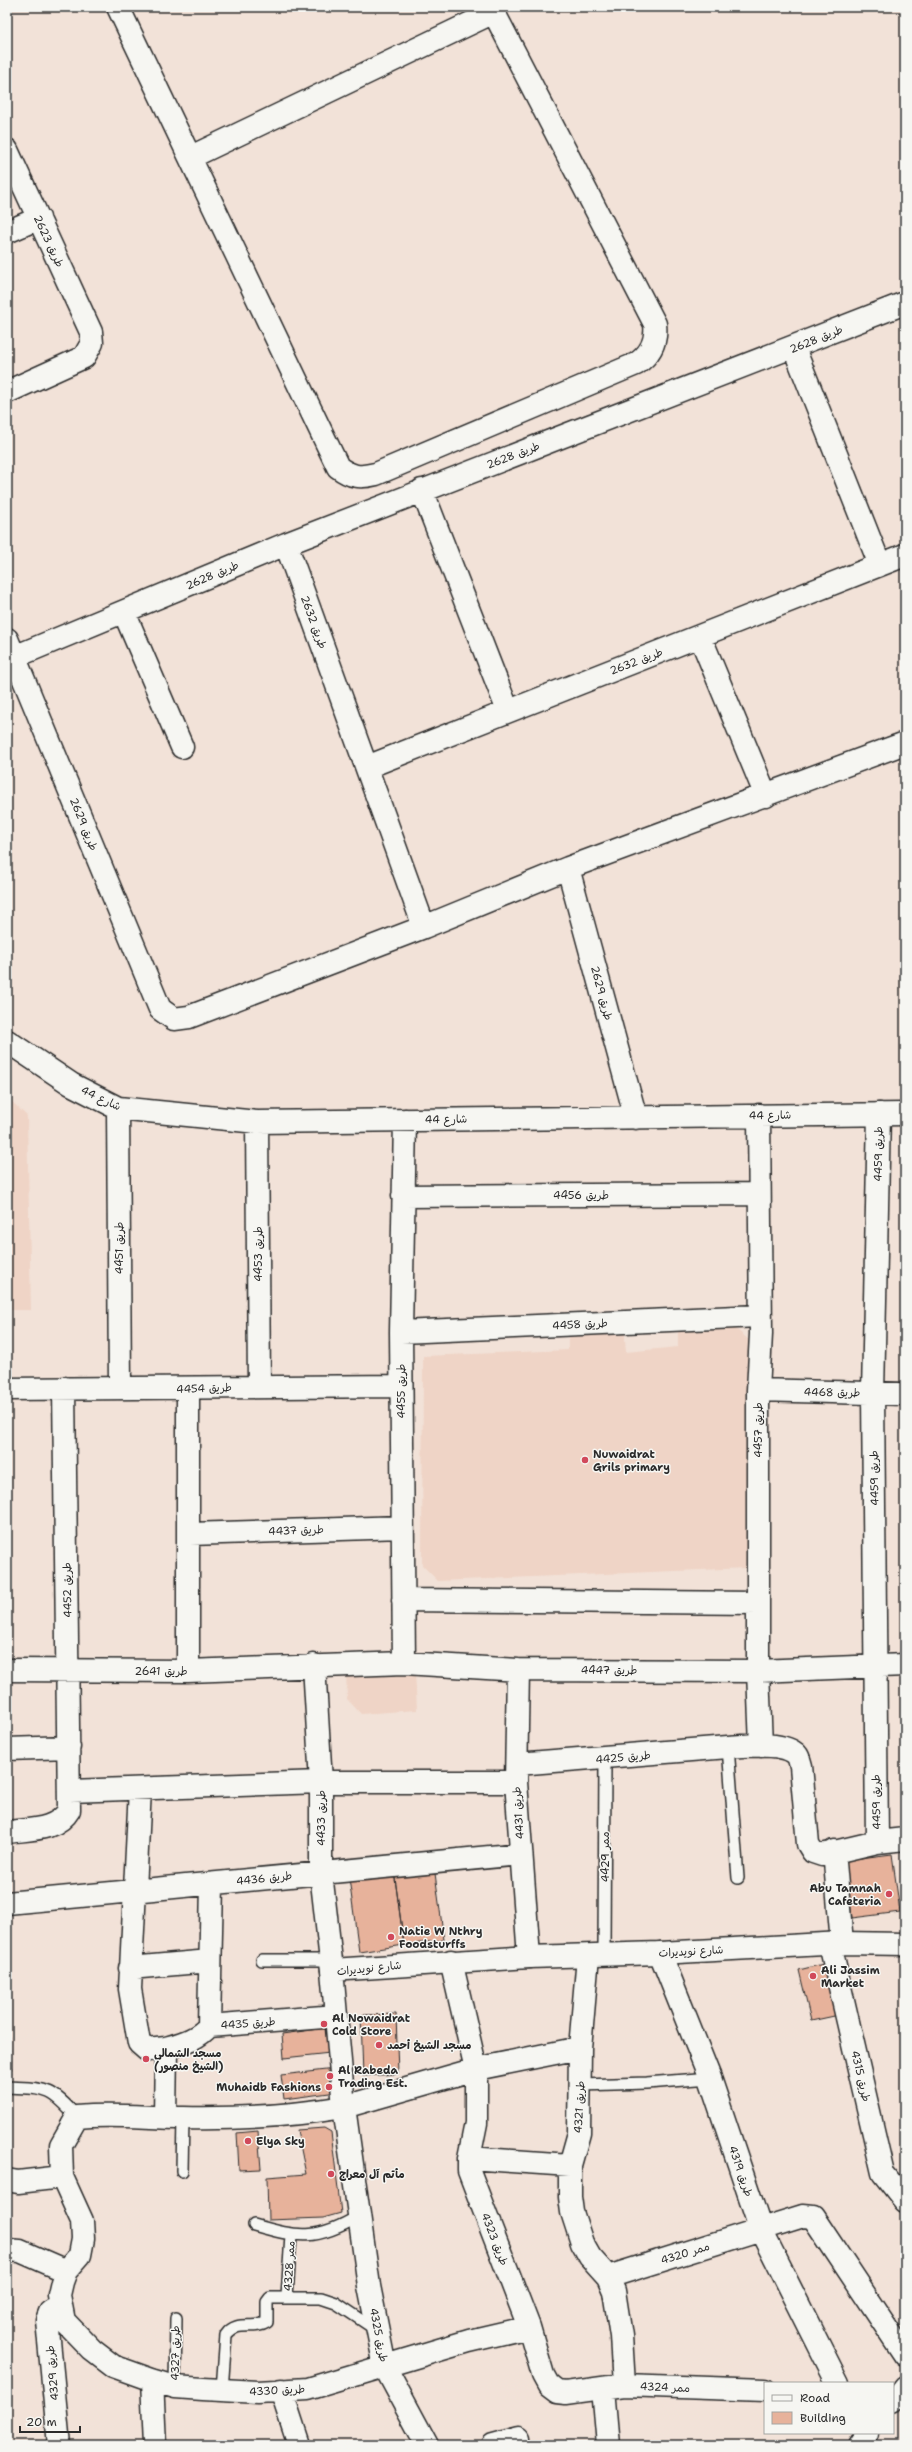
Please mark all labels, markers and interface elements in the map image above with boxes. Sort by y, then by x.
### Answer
street label: طريق 2623 [30,213,67,270]
street label: طريق 2628 [787,322,845,357]
street label: طريق 2628 [484,438,542,473]
street label: طريق 2628 [183,558,241,593]
street label: طريق 2632 [297,593,330,651]
street label: طريق 2632 [607,644,665,678]
street label: طريق 2629 [66,795,101,853]
street label: طريق 2629 [587,964,616,1022]
street label: شارع 44 [78,1083,123,1115]
street label: شارع 44 [749,1108,791,1124]
street label: شارع 44 [425,1112,467,1128]
street label: طريق 4459 [871,1126,886,1182]
street label: طريق 4456 [553,1188,609,1203]
street label: طريق 4451 [112,1222,127,1274]
street label: طريق 4453 [251,1226,266,1282]
street label: طريق 4458 [552,1316,608,1333]
street label: طريق 4455 [394,1364,409,1418]
street label: طريق 4454 [176,1380,232,1397]
street label: طريق 4468 [804,1385,860,1400]
street label: طريق 4457 [751,1402,766,1458]
place label: Nuwaidrat Grils primary [593,1447,670,1475]
street label: طريق 4459 [867,1450,882,1506]
marker: Nuwaidrat Grils primary [580,1455,590,1465]
street label: طريق 4437 [268,1522,324,1539]
street label: طريق 4452 [60,1562,75,1618]
street label: طريق 4447 [581,1663,637,1678]
street label: طريق 2641 [134,1664,188,1679]
street label: طريق 4425 [595,1748,651,1767]
street label: طريق 4459 [869,1774,884,1830]
street label: طريق 4431 [509,1786,528,1840]
street label: طريق 4433 [314,1790,329,1846]
street label: ممر 4429 [598,1832,613,1882]
street label: طريق 4436 [235,1868,293,1889]
place label: Abu Tamnah Cafeteria [810,1881,882,1909]
marker: Abu Tamnah Cafeteria [884,1889,894,1899]
place label: Natie W Nthry Foodsturffs [399,1924,483,1952]
marker: Natie W Nthry Foodsturffs [386,1932,396,1942]
street label: شارع نويديرات [658,1942,724,1962]
street label: شارع نويديرات [336,1958,402,1980]
place label: Ali Jassim Market [821,1963,880,1991]
marker: Ali Jassim Market [808,1971,818,1981]
place label: Al Nowaidrat Cold Store [332,2011,411,2039]
street label: طريق 4435 [220,2014,276,2033]
marker: Al Nowaidrat Cold Store [319,2019,329,2029]
place label: مسجد الشيخ أحمد [387,2038,471,2053]
marker: مسجد الشيخ أحمد [374,2040,384,2050]
place label: مسجد الشمالي (الشيخ منصور) [154,2046,223,2074]
street label: طريق 4315 [847,2049,874,2103]
marker: مسجد الشمالي (الشيخ منصور) [141,2054,151,2064]
place label: Al Rabeda Trading Est. [338,2063,407,2091]
marker: Al Rabeda Trading Est. [325,2071,335,2081]
place label: Muhaidb Fashions [216,2080,321,2095]
street label: طريق 4321 [571,2080,588,2134]
marker: Muhaidb Fashions [324,2082,334,2092]
place label: Elya Sky [256,2134,305,2149]
marker: Elya Sky [243,2136,253,2146]
street label: طريق 4319 [725,2144,756,2199]
place label: مأتم آل معراج [339,2167,405,2183]
marker: مأتم آل معراج [326,2169,336,2179]
street label: طريق 4323 [478,2211,511,2268]
street label: ممر 4320 [659,2239,712,2268]
street label: ممر 4328 [280,2240,299,2292]
street label: طريق 4325 [366,2307,391,2364]
street label: طريق 4327 [168,2325,183,2381]
street label: طريق 4329 [43,2345,62,2401]
street label: ممر 4324 [640,2379,690,2396]
street label: طريق 4330 [249,2382,305,2399]
legend [764,2382,894,2434]
text: Road [800,2390,831,2406]
scale bar [20,2408,80,2434]
text: Building [800,2410,846,2426]
text: 20 m [26,2414,57,2430]

